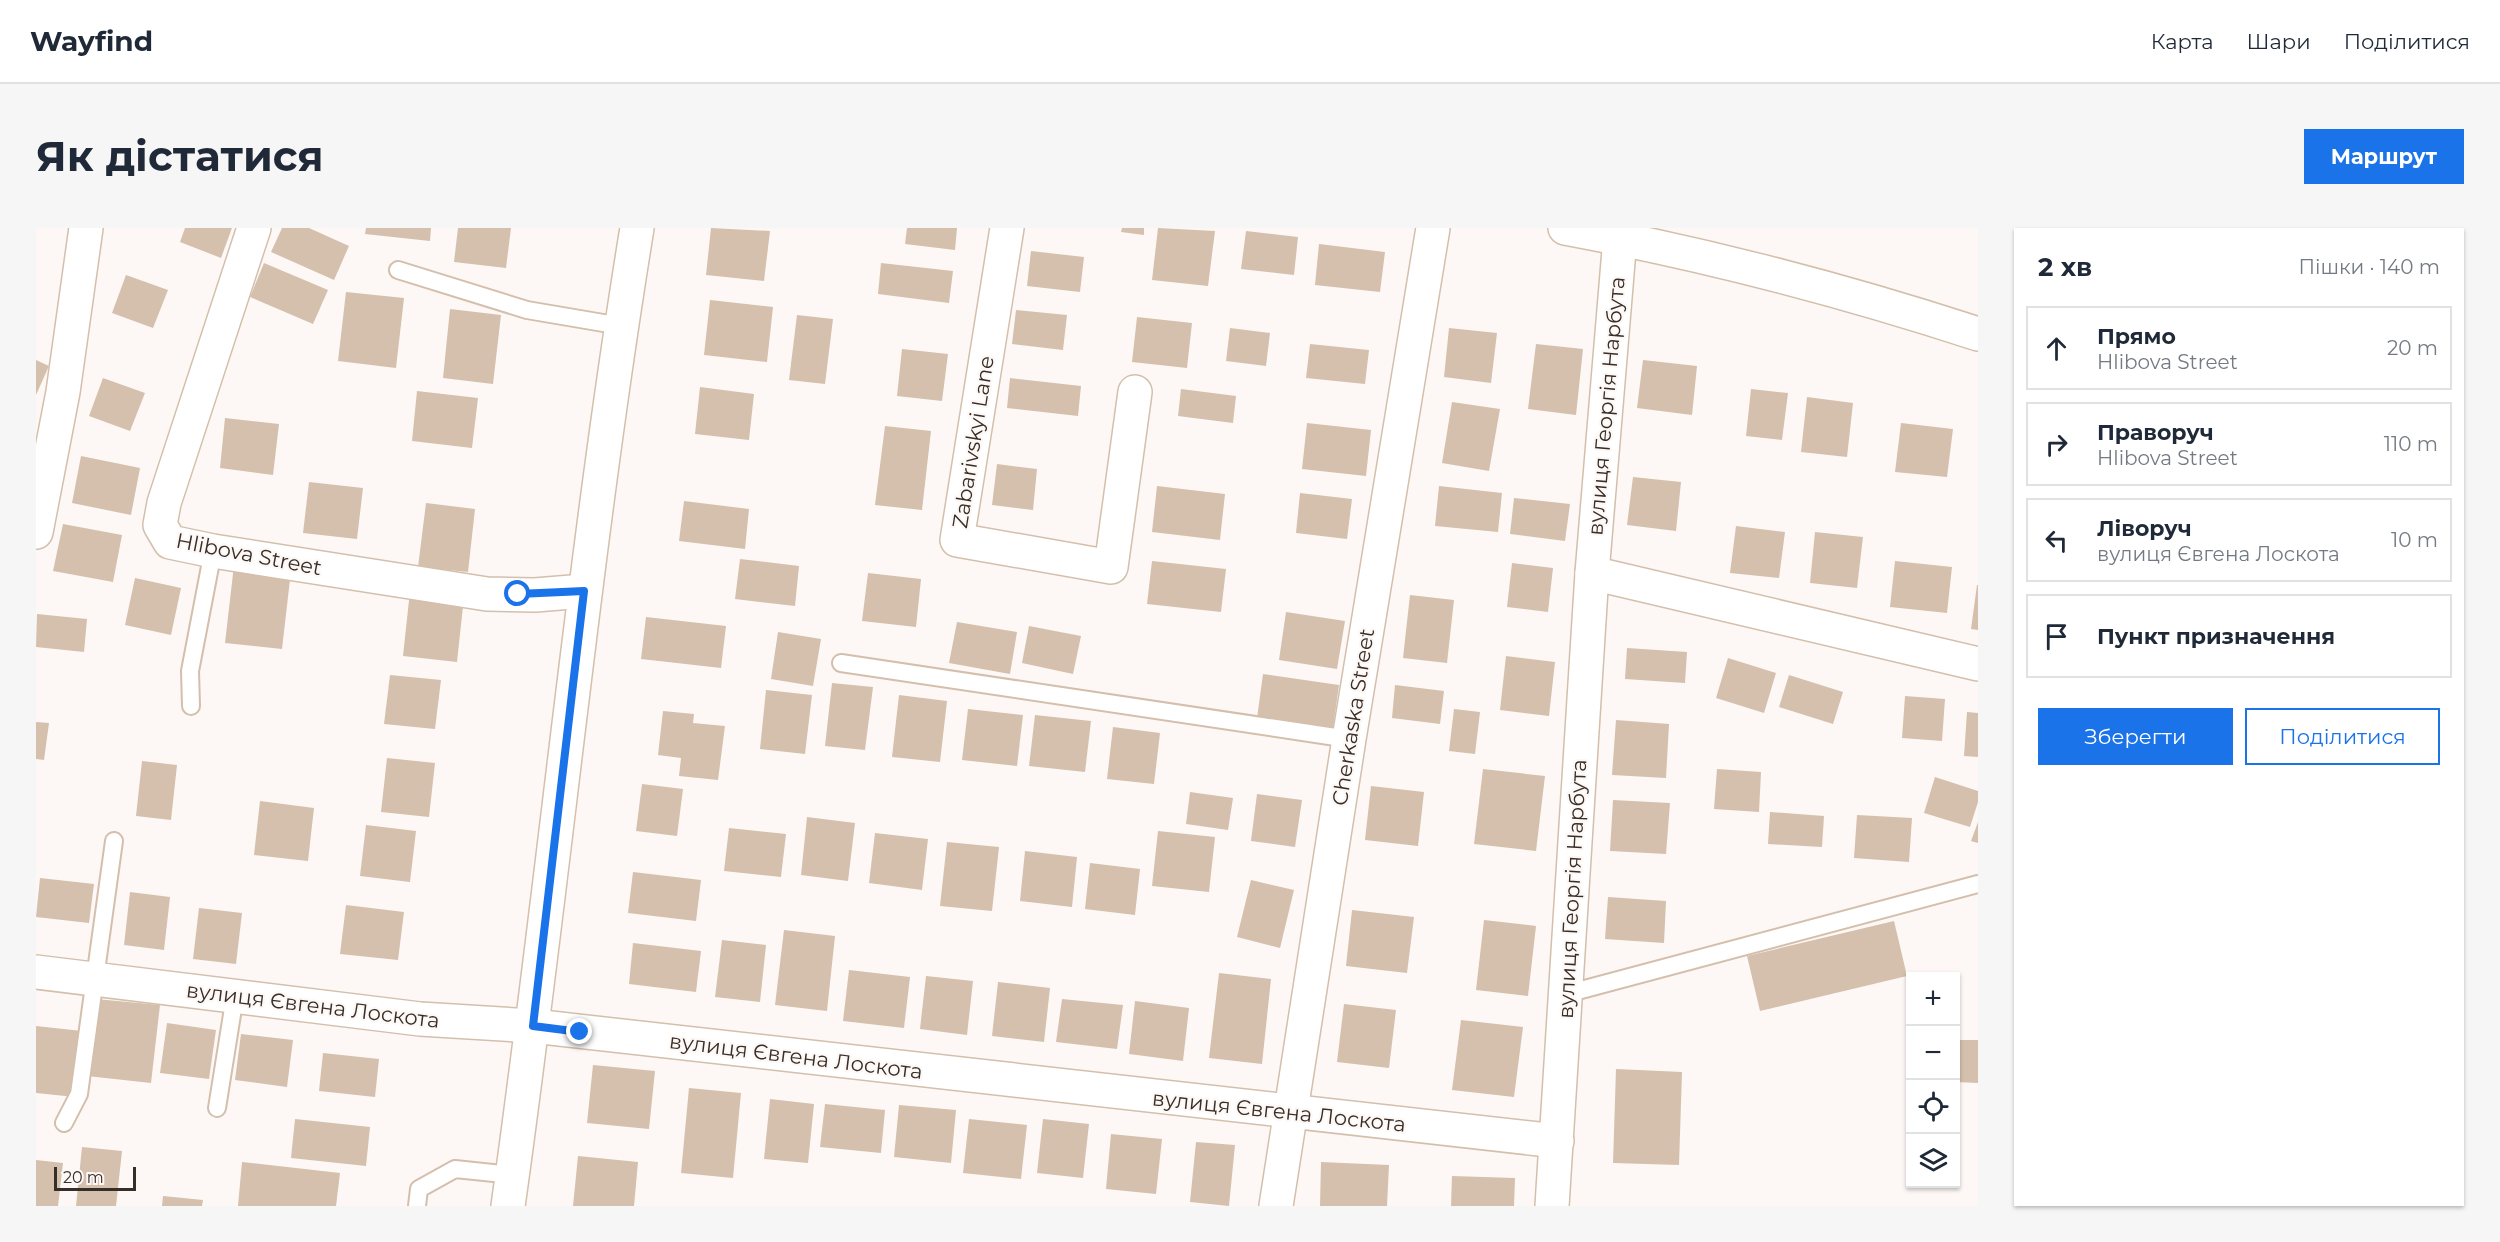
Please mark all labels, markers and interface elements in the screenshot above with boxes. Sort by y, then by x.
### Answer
text: Wayfind [30,24,153,58]
text: Карта [2151,29,2214,54]
text: Шари [2247,29,2311,54]
text: Поділитися [2344,29,2470,54]
button: Маршрут [2304,129,2464,184]
text: Як дістатися [36,130,324,182]
text: 2 хв [2038,251,2092,283]
text: Пішки · 140 m [2298,255,2440,279]
street label: вулиця Георгія Нарбута [1582,276,1630,536]
text: Прямо [2097,323,2176,350]
icon: ahead [2040,332,2073,365]
text: 20 m [2387,336,2438,360]
text: Hlibova Street [2097,350,2238,374]
street label: Zabarivskyi Lane [947,354,999,530]
text: Праворуч [2097,419,2214,446]
icon: right [2040,428,2073,461]
text: 110 m [2384,432,2438,456]
text: Hlibova Street [2097,446,2238,470]
text: Ліворуч [2097,515,2192,542]
icon: left [2040,524,2073,557]
street label: Hlibova Street [174,528,324,580]
text: 10 m [2391,528,2438,552]
text: вулиця Євгена Лоскота [2097,542,2340,566]
route start [504,580,530,606]
icon: arrive [2040,620,2073,653]
text: Пункт призначення [2097,623,2335,650]
street label: Cherkaska Street [1327,627,1379,807]
button: Зберегти [2038,708,2233,765]
button: Поділитися [2245,708,2440,765]
street label: вулиця Георгія Нарбута [1553,759,1591,1019]
map controls [1906,972,1960,1188]
button: + [1906,972,1960,1026]
street label: вулиця Євгена Лоскота [185,977,441,1033]
route end [566,1018,592,1044]
button: − [1906,1026,1960,1080]
street label: вулиця Євгена Лоскота [668,1028,924,1084]
button: locate [1906,1080,1960,1134]
street label: вулиця Євгена Лоскота [1151,1085,1407,1137]
button: layers [1906,1134,1960,1188]
scale bar [54,1164,136,1192]
text: 20 m [63,1168,104,1187]

